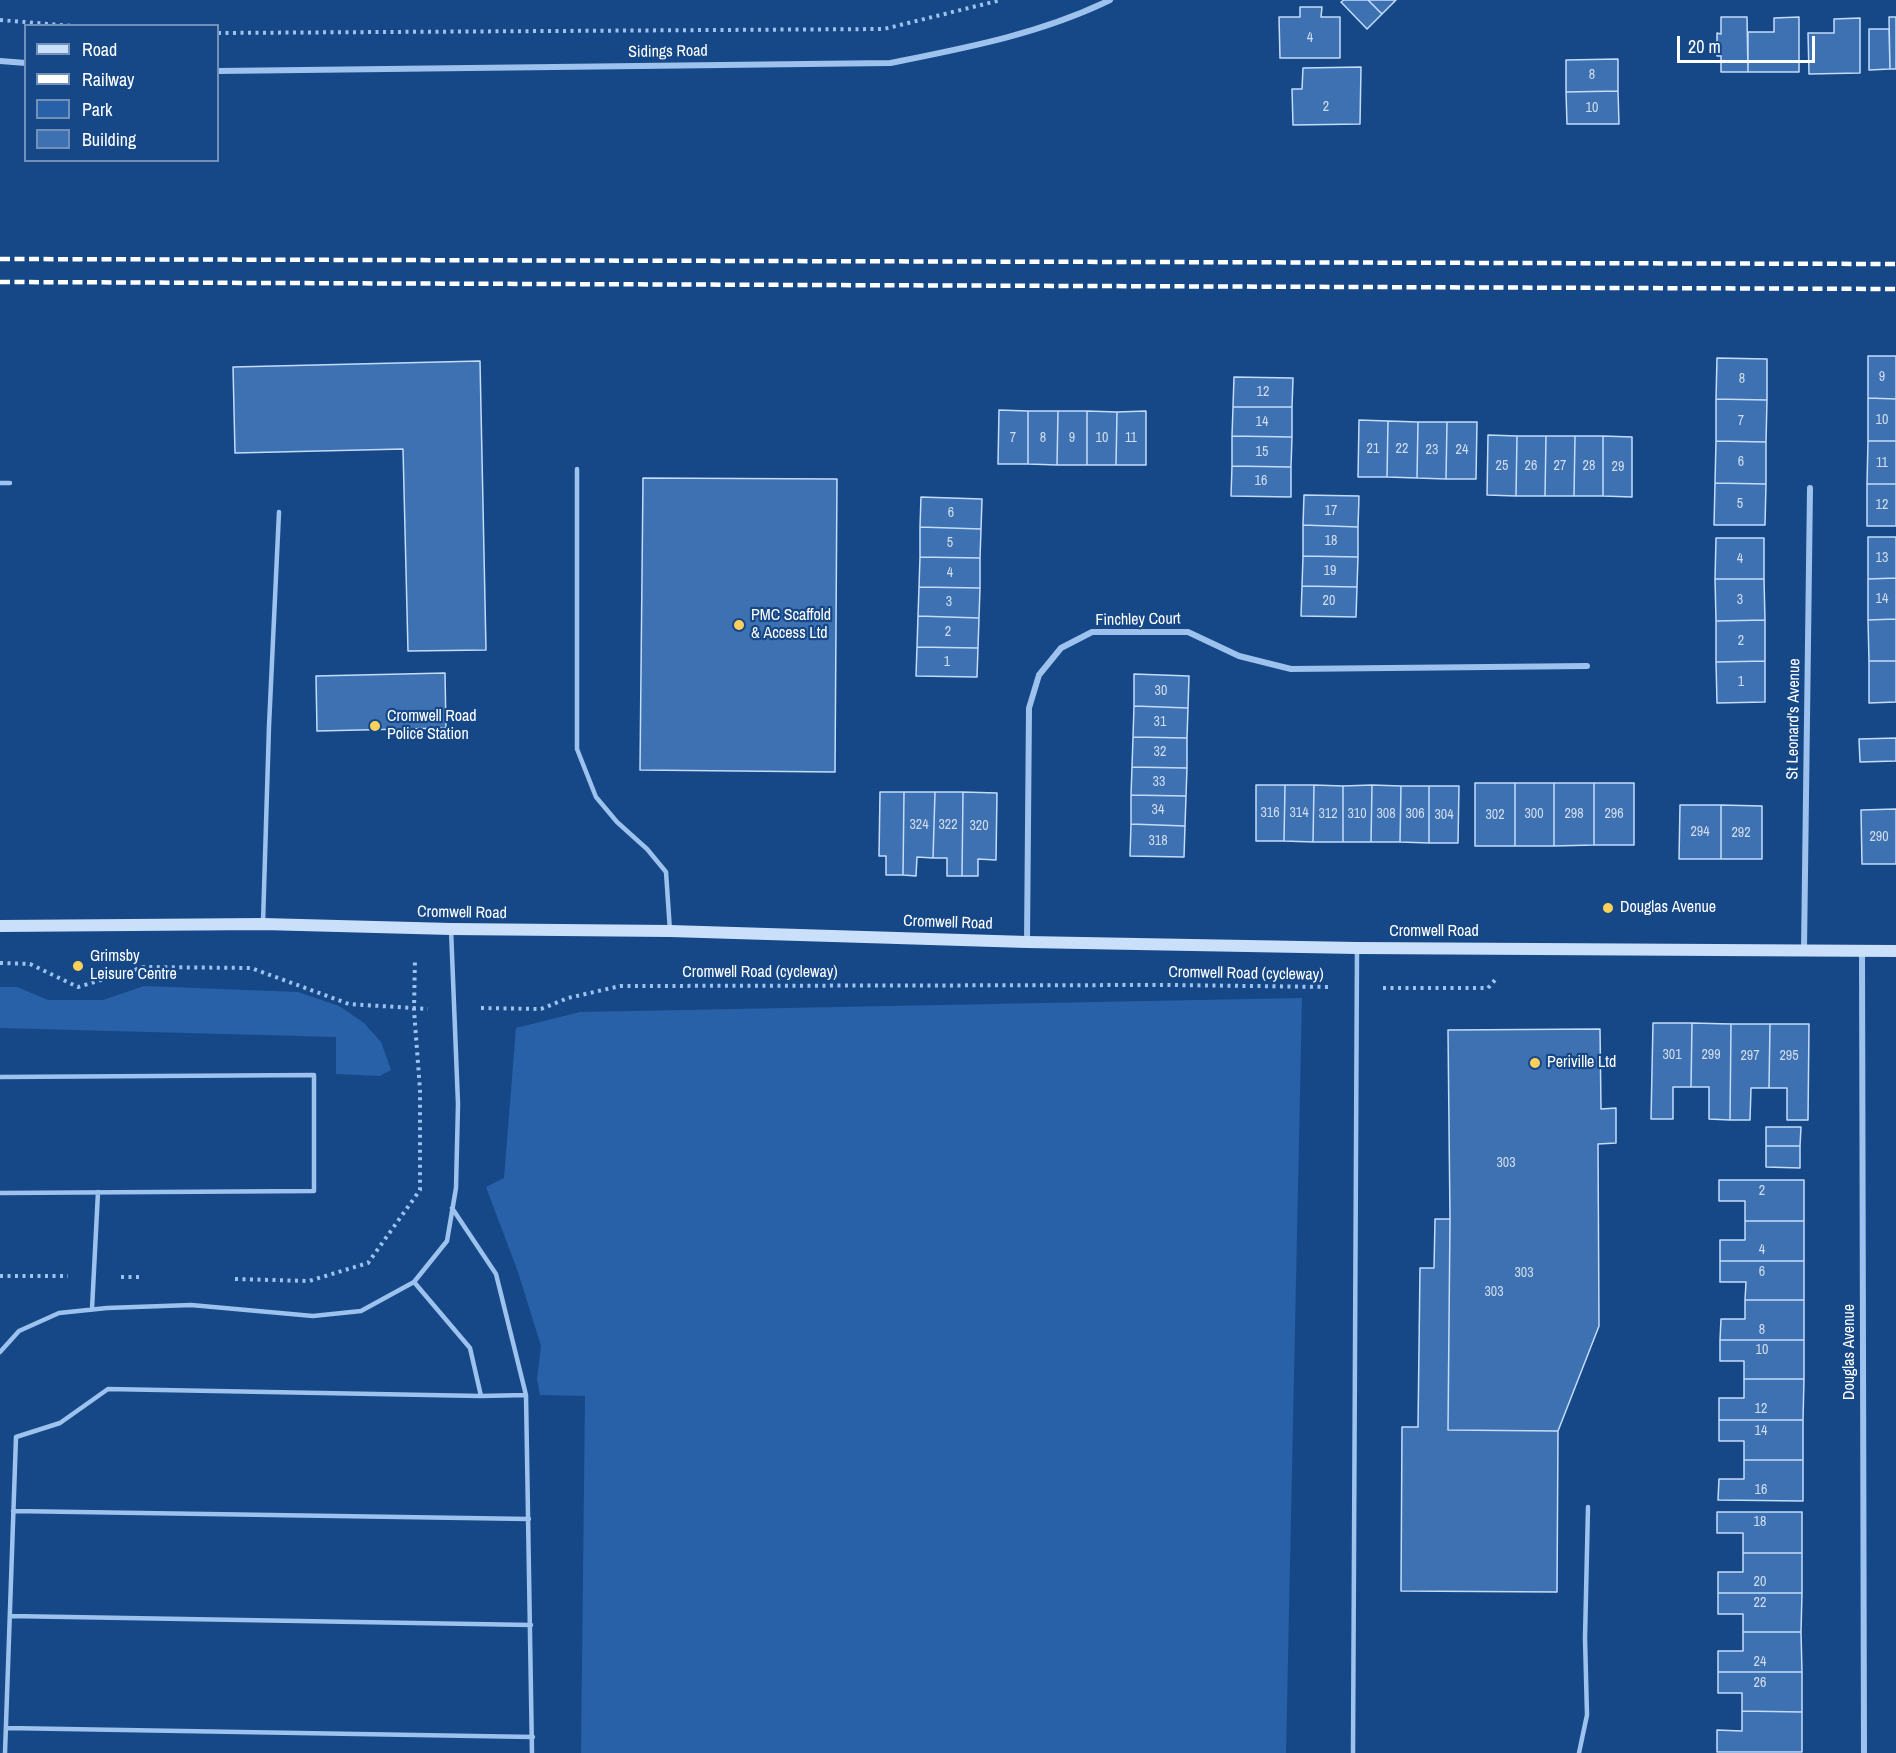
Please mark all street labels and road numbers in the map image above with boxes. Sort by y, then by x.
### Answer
street label: Sidings Road [628,42,708,62]
street label: Finchley Court [1095,610,1181,630]
street label: St Leonard's Avenue [1783,658,1805,780]
street label: Cromwell Road [417,903,507,923]
street label: Cromwell Road [903,912,993,934]
street label: Cromwell Road [1389,922,1479,942]
street label: Cromwell Road (cycleway) [682,963,838,983]
street label: Cromwell Road (cycleway) [1168,963,1324,985]
street label: Douglas Avenue [1840,1304,1860,1400]

